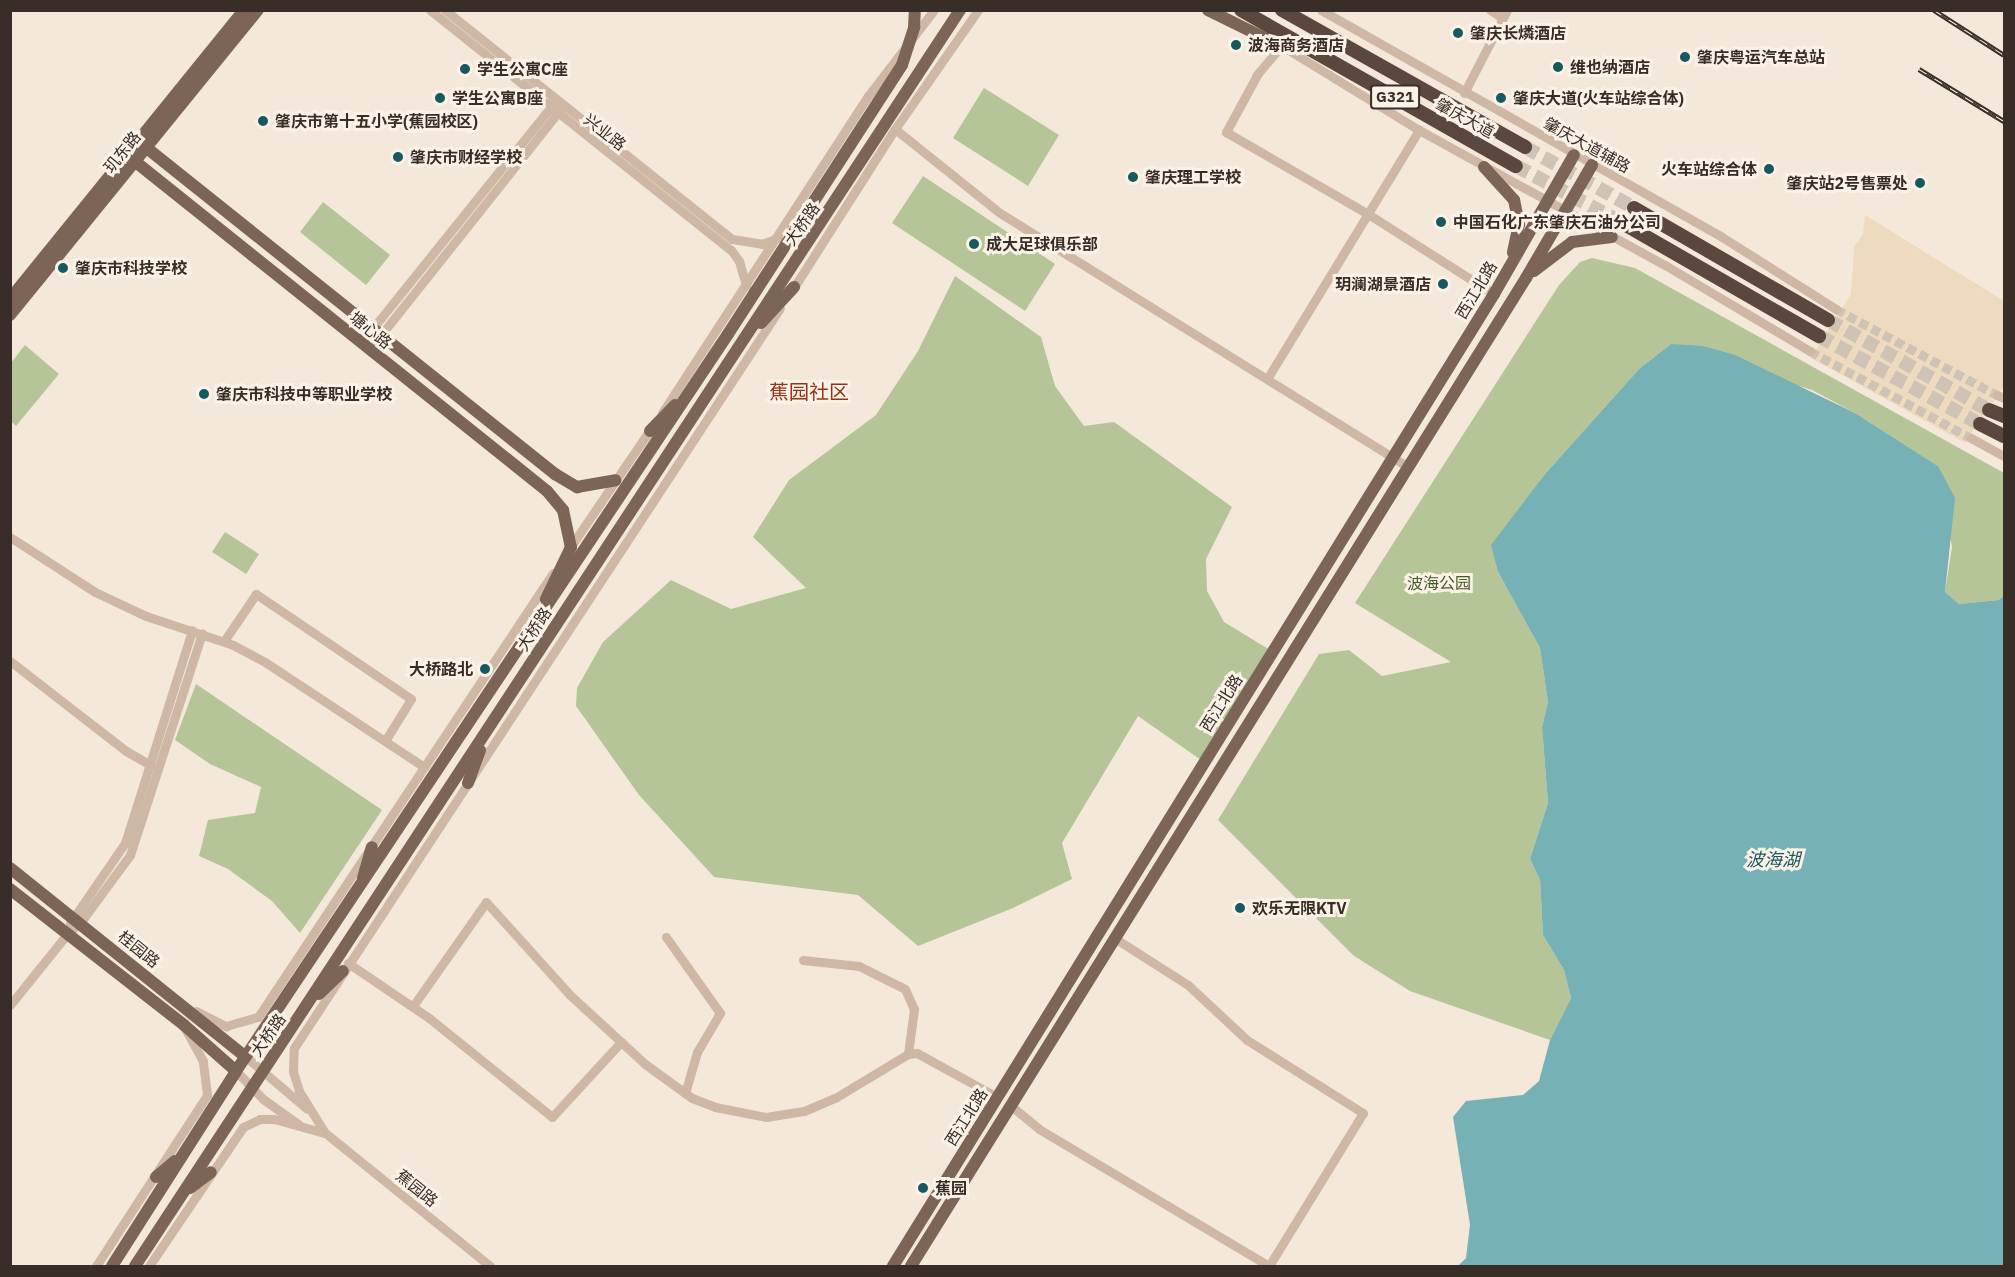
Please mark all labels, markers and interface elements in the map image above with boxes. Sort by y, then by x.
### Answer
place label: 肇庆长燐酒店 [1470,23,1566,43]
marker: 肇庆长燐酒店 [1451,26,1465,40]
place label: 波海商务酒店 [1248,35,1344,55]
marker: 波海商务酒店 [1229,38,1243,52]
place label: 肇庆粤运汽车总站 [1697,47,1825,67]
marker: 肇庆粤运汽车总站 [1678,50,1692,64]
place label: 维也纳酒店 [1570,57,1650,77]
place label: 学生公寓C座 [477,59,567,79]
marker: 维也纳酒店 [1551,60,1565,74]
marker: 学生公寓C座 [458,62,472,76]
road number: G321 [1370,85,1420,109]
place label: 学生公寓B座 [452,88,543,108]
place label: 肇庆大道(火车站综合体) [1513,88,1684,108]
marker: 学生公寓B座 [433,91,447,105]
marker: 肇庆大道(火车站综合体) [1494,91,1508,105]
street label: 肇庆大道 [1432,94,1498,142]
street label: 兴业路 [580,110,630,154]
place label: 肇庆市第十五小学(蕉园校区) [275,111,478,131]
street label: 肇庆大道辅路 [1540,113,1634,177]
marker: 肇庆市第十五小学(蕉园校区) [256,114,270,128]
street label: 玑东路 [99,127,145,177]
place label: 肇庆市财经学校 [410,147,522,167]
marker: 肇庆市财经学校 [391,150,405,164]
place label: 火车站综合体 [1661,159,1757,179]
marker: 火车站综合体 [1762,162,1776,176]
place label: 肇庆理工学校 [1145,167,1241,187]
marker: 肇庆理工学校 [1126,170,1140,184]
place label: 肇庆站2号售票处 [1786,173,1908,193]
marker: 肇庆站2号售票处 [1913,176,1927,190]
street label: 大桥路 [780,199,824,249]
place label: 中国石化广东肇庆石油分公司 [1453,212,1661,232]
marker: 中国石化广东肇庆石油分公司 [1434,215,1448,229]
place label: 成大足球俱乐部 [986,234,1098,254]
marker: 成大足球俱乐部 [967,237,981,251]
place label: 肇庆市科技学校 [75,258,187,278]
street label: 西江北路 [1451,258,1501,322]
marker: 肇庆市科技学校 [56,261,70,275]
place label: 玥澜湖景酒店 [1335,274,1431,294]
marker: 玥澜湖景酒店 [1436,277,1450,291]
street label: 塘心路 [346,307,396,353]
district label: 蕉园社区 [769,379,849,403]
place label: 肇庆市科技中等职业学校 [216,384,392,404]
marker: 肇庆市科技中等职业学校 [197,387,211,401]
park label: 波海公园 [1407,573,1471,593]
street label: 大桥路 [513,604,555,654]
place label: 大桥路北 [409,659,473,679]
marker: 大桥路北 [478,662,492,676]
street label: 西江北路 [1196,671,1246,735]
water label: 波海湖 [1746,849,1800,871]
place label: 欢乐无限KTV [1252,898,1347,918]
marker: 欢乐无限KTV [1233,901,1247,915]
street label: 桂园路 [114,926,164,972]
street label: 大桥路 [246,1010,290,1060]
street label: 西江北路 [941,1085,991,1149]
street label: 蕉园路 [392,1165,442,1211]
place label: 蕉园 [935,1178,967,1198]
marker: 蕉园 [916,1181,930,1195]

